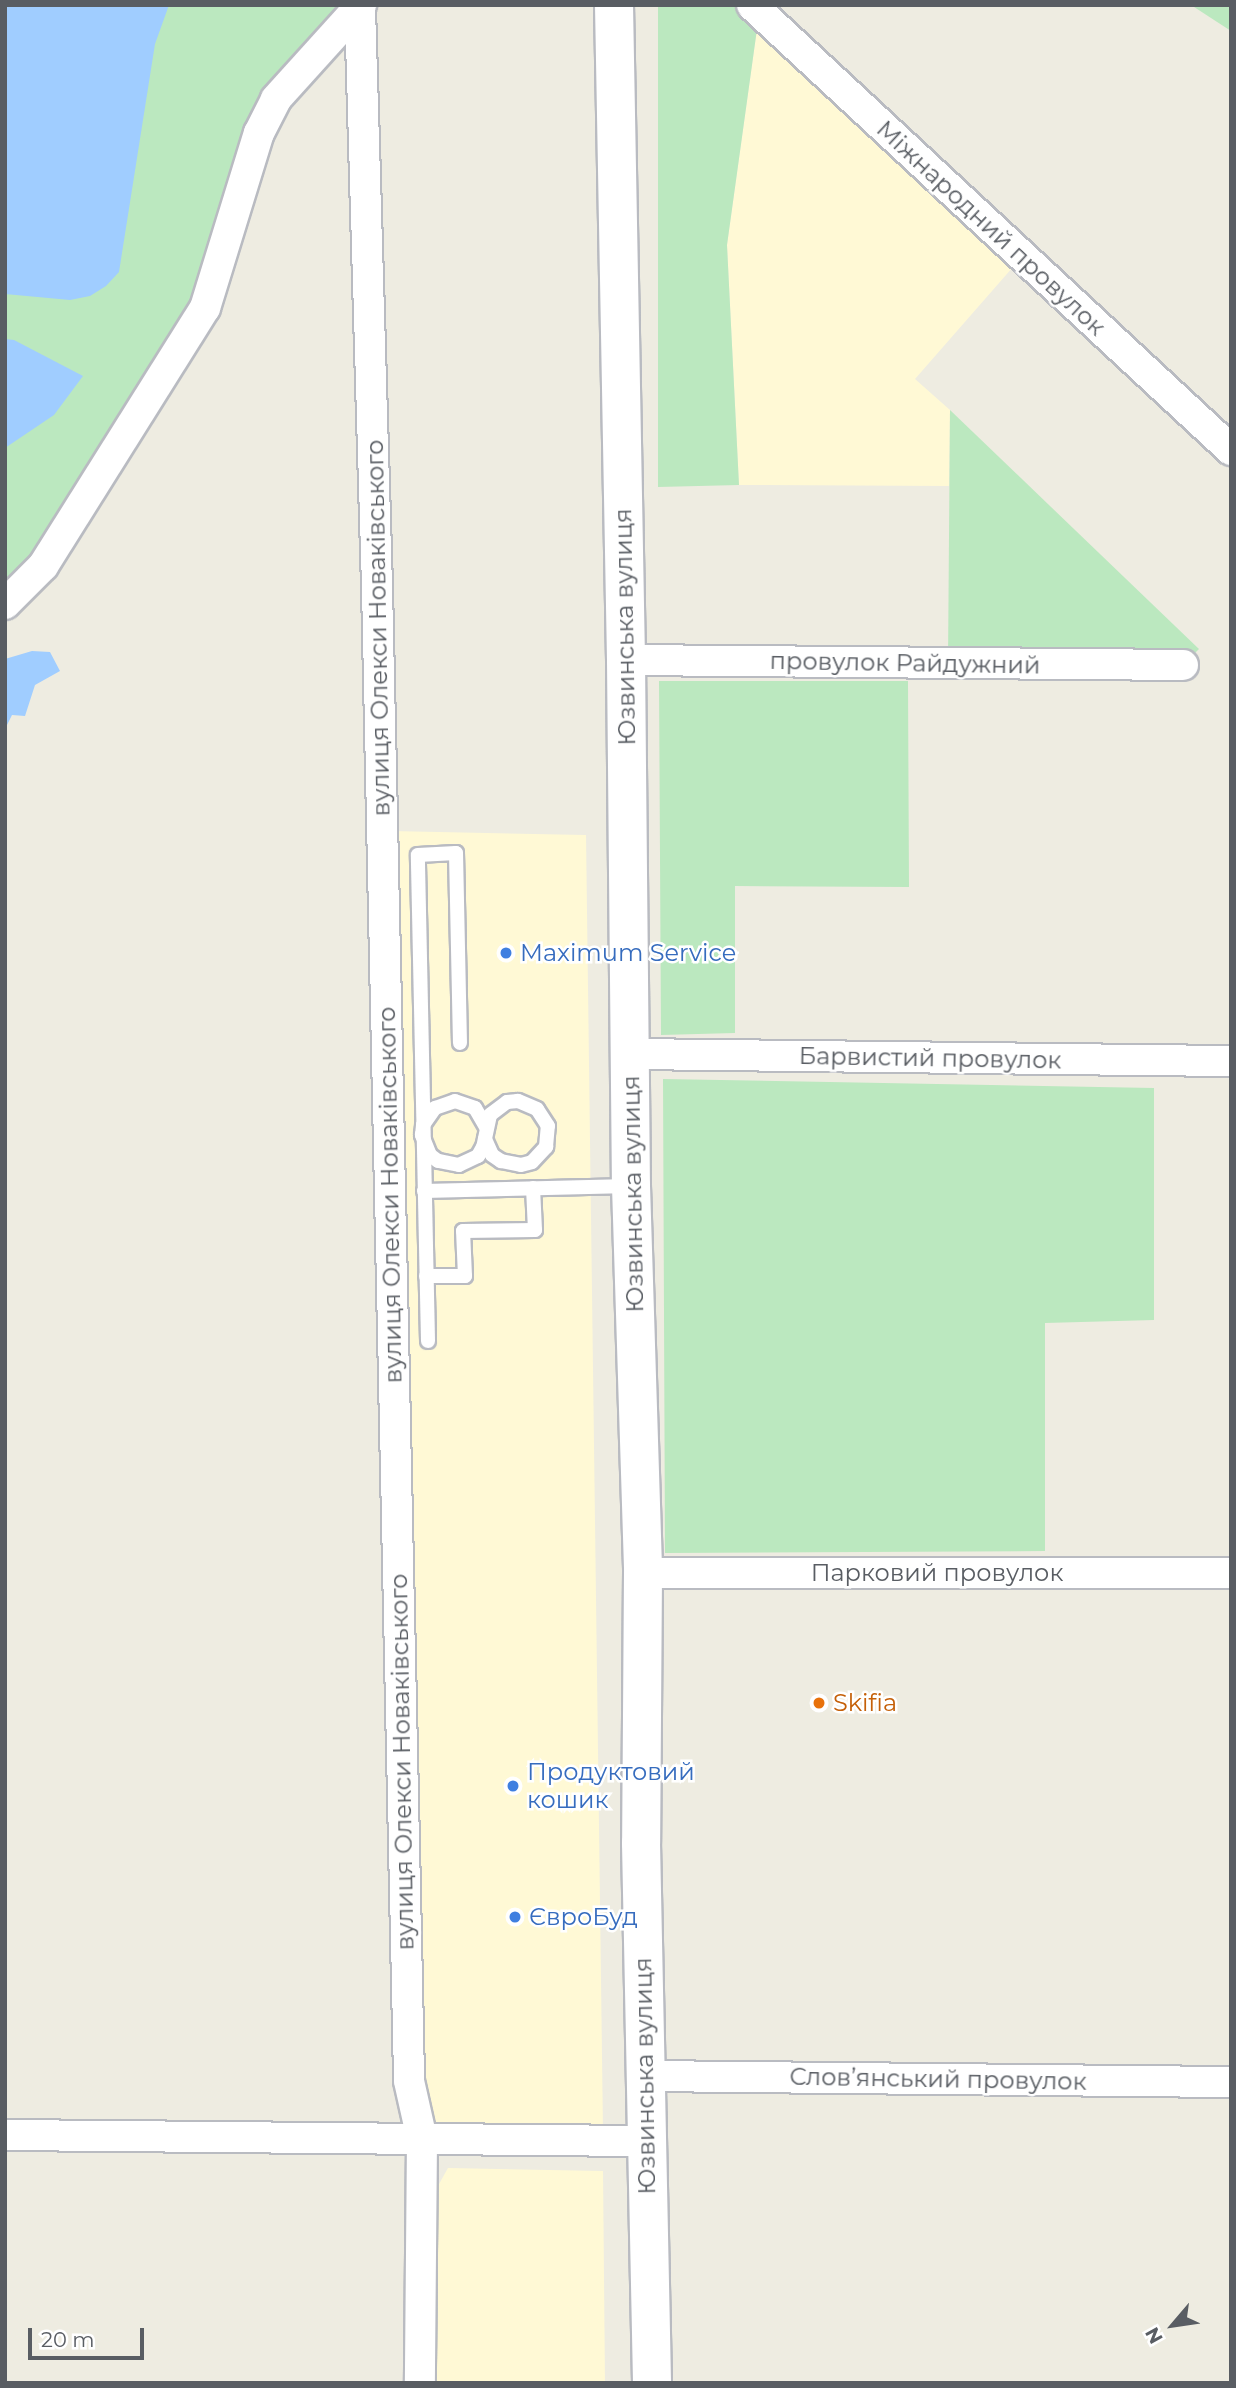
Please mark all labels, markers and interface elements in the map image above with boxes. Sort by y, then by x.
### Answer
street label: Міжнародний провулок [871,114,1111,342]
street label: вулиця Олекси Новаківського [360,439,396,817]
street label: Юзвинська вулиця [609,508,641,746]
street label: провулок Райдужний [769,646,1041,680]
place label: Maximum Service [520,939,736,967]
marker: Maximum Service [498,945,514,961]
street label: вулиця Олекси Новаківського [372,1006,408,1384]
street label: Барвистий провулок [798,1041,1062,1075]
street label: Юзвинська вулиця [617,1075,649,1313]
street label: Парковий провулок [811,1559,1063,1587]
street label: вулиця Олекси Новаківського [384,1573,420,1951]
place label: Skifia [833,1689,897,1717]
marker: Skifia [811,1695,827,1711]
place label: Продуктовий кошик [527,1758,695,1814]
marker: Продуктовий кошик [505,1778,521,1794]
place label: ЄвроБуд [529,1903,638,1931]
marker: ЄвроБуд [507,1909,523,1925]
street label: Юзвинська вулиця [629,1957,661,2195]
street label: Словʼянський провулок [789,2062,1087,2096]
north arrow [1138,2290,1208,2360]
scale bar [32,2314,147,2358]
text: N [1140,2323,1168,2348]
text: 20 m [41,2327,95,2352]

